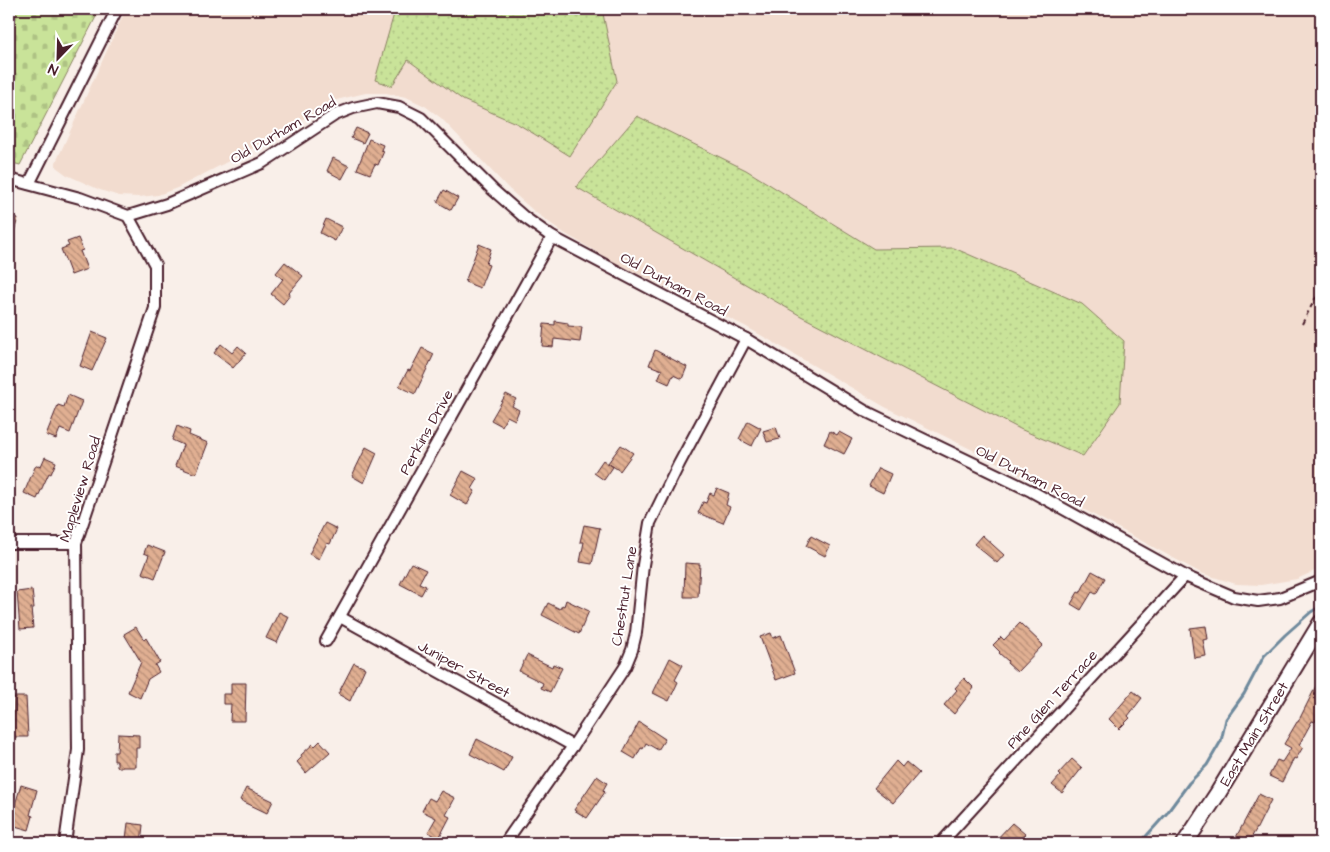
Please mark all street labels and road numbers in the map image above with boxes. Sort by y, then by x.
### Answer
street label: Old Durham Road [227,91,340,169]
street label: Old Durham Road [616,247,731,322]
street label: Perkins Drive [394,386,459,479]
street label: Mapleview Road [54,433,107,545]
street label: Old Durham Road [972,440,1088,513]
street label: Chestnut Lane [606,545,643,647]
street label: Juniper Street [414,635,514,703]
street label: Pine Glen Terrace [1002,645,1103,754]
street label: East Main Street [1215,678,1294,790]

